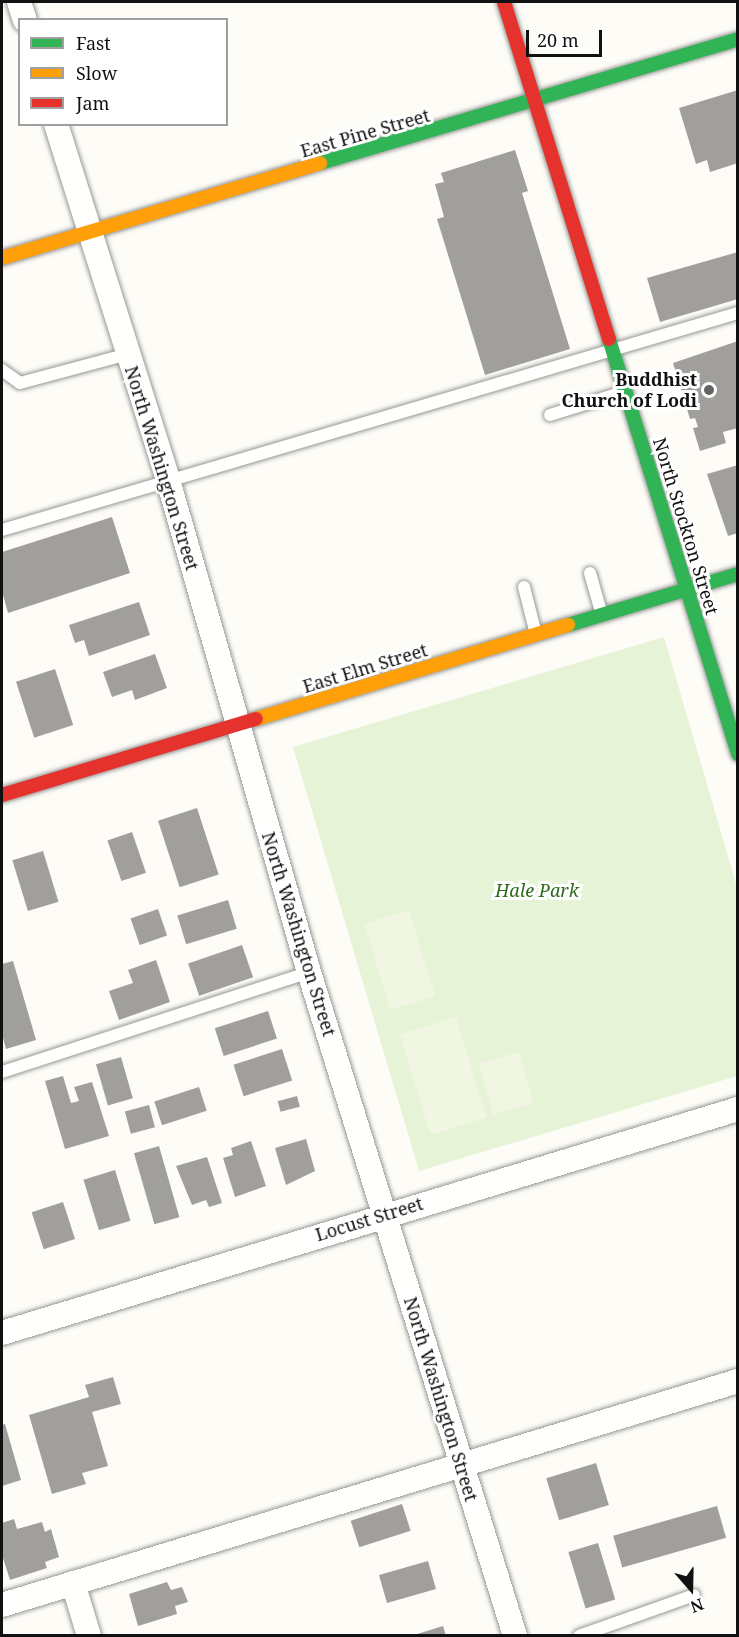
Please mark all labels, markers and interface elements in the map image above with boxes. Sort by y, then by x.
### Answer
legend [18,18,228,126]
scale bar [529,18,606,56]
text: 20 m [537,28,579,52]
text: Fast [76,31,111,55]
text: Slow [76,61,117,85]
text: Jam [76,91,110,115]
street label: East Pine Street [298,104,432,162]
street label: North Washington Street [121,363,203,573]
place label: Buddhist Church of Lodi [561,369,697,412]
marker: Buddhist Church of Lodi [702,383,716,397]
street label: North Stockton Street [649,435,723,617]
street label: East Elm Street [300,639,430,697]
street label: North Washington Street [258,829,340,1039]
park label: Hale Park [495,879,579,901]
street label: Locust Street [313,1192,425,1246]
street label: North Washington Street [400,1294,482,1504]
north arrow [661,1559,721,1619]
text: N [687,1593,707,1618]

